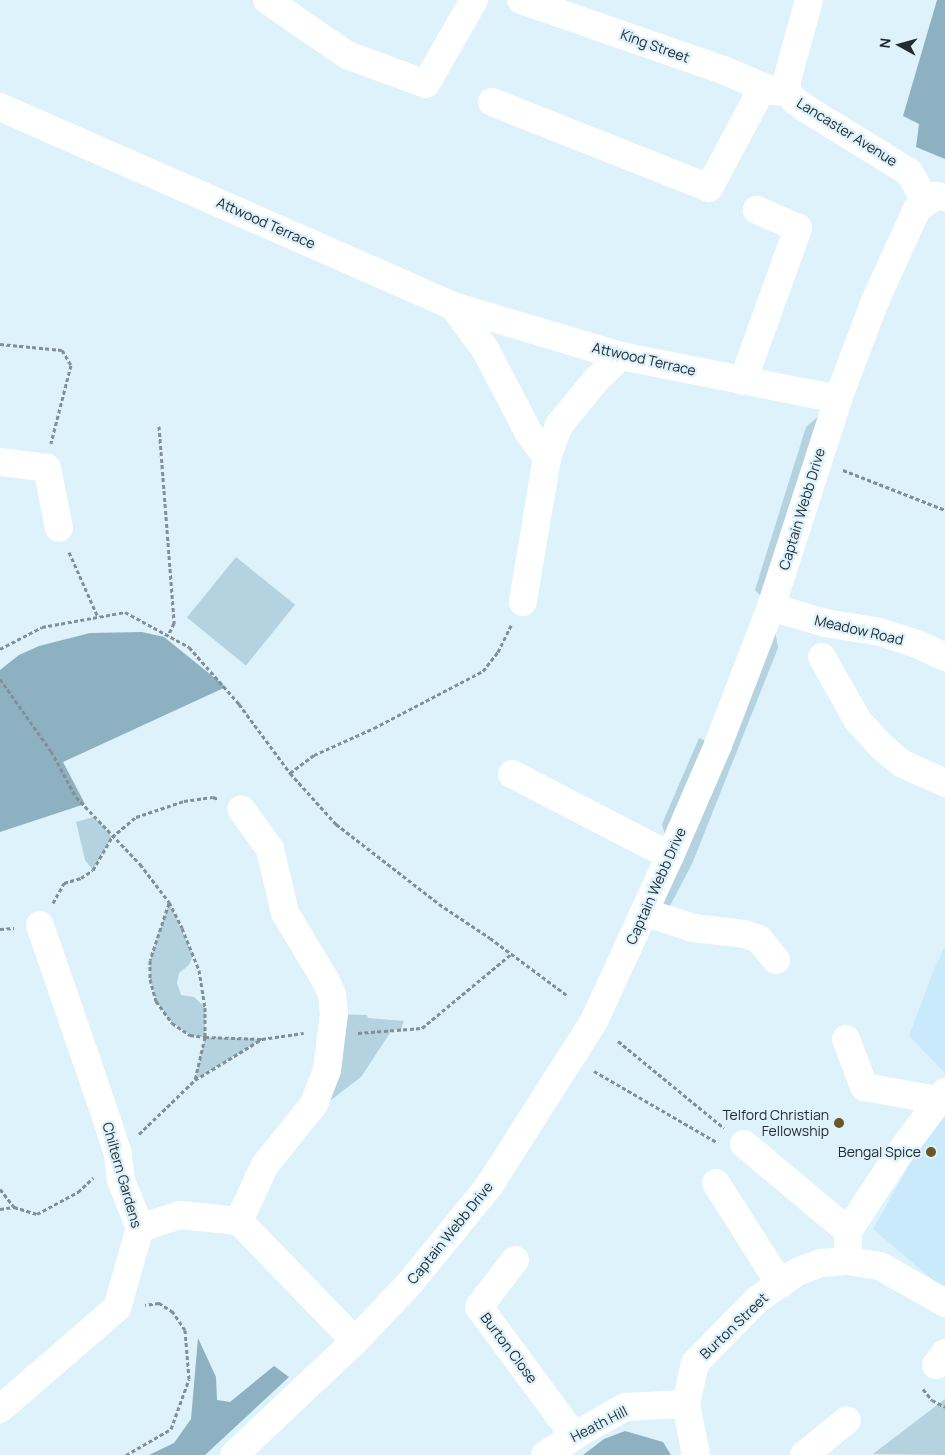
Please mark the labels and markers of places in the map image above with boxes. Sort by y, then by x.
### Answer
place label: Telford Christian Fellowship [722,1107,829,1140]
marker: Telford Christian Fellowship [833,1117,845,1129]
place label: Bengal Spice [838,1144,921,1160]
marker: Bengal Spice [925,1146,937,1158]

